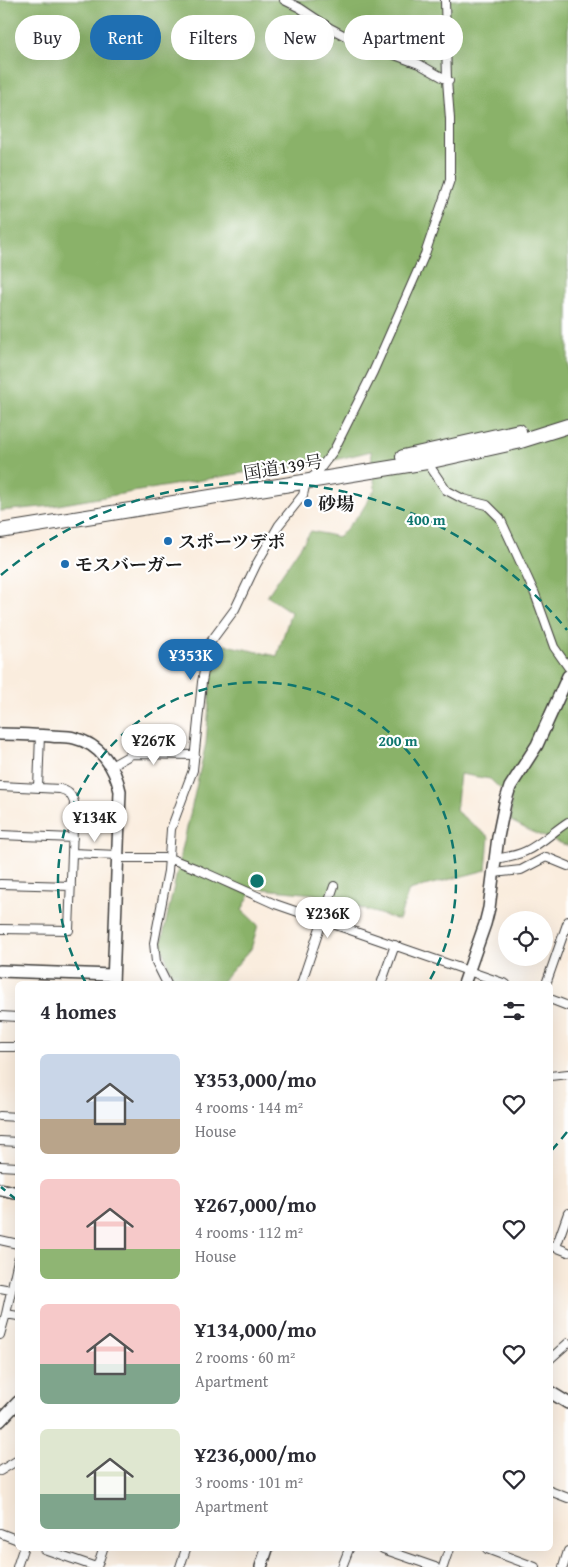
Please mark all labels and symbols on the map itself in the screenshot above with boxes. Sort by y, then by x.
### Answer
street label: 国道139号 [241,447,325,487]
place label: 砂場 [318,490,354,517]
marker: 砂場 [302,497,314,509]
text: 400 m [406,509,446,530]
place label: スポーツデポ [178,528,285,555]
marker: スポーツデポ [162,535,174,547]
place label: モスバーガー [75,551,183,578]
marker: モスバーガー [59,558,71,570]
pin: ¥353K [156,638,226,681]
pin: ¥267K [119,724,189,766]
text: 200 m [378,730,418,751]
pin: ¥134K [60,800,130,843]
centre of rings [248,872,266,890]
pin: ¥236K [293,896,363,939]

